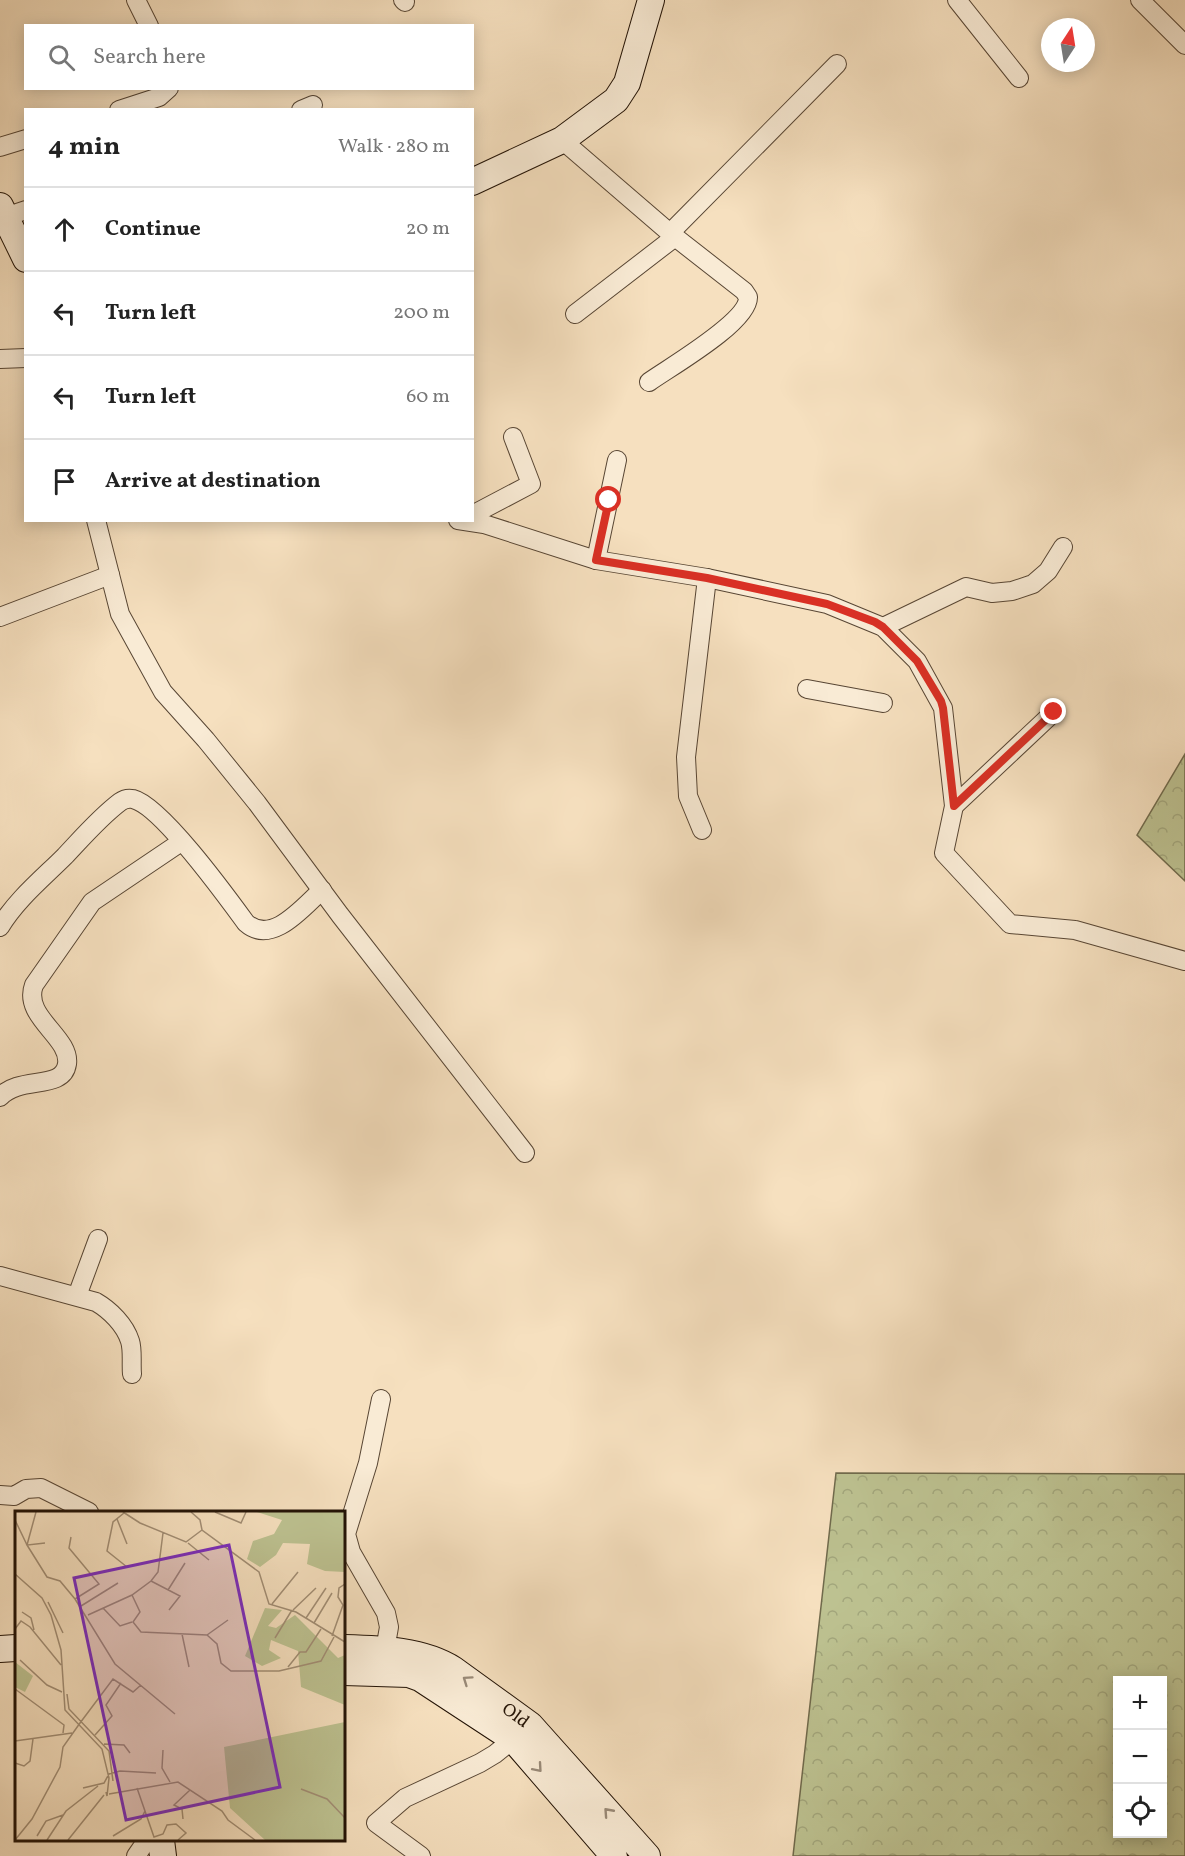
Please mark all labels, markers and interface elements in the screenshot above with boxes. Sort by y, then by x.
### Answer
north arrow [1041,18,1095,72]
search box [24,24,474,90]
icon: search [45,41,78,74]
text: Search here [93,42,206,73]
text: 4 min [48,129,120,165]
text: Walk · 280 m [338,133,450,161]
icon: ahead [48,213,81,246]
text: Continue [105,214,201,245]
text: 20 m [406,215,450,243]
icon: left [48,297,81,330]
text: Turn left [105,298,196,329]
text: 200 m [393,299,450,327]
icon: left [48,381,81,414]
text: Turn left [105,382,196,413]
text: 60 m [406,383,450,411]
icon: arrive [48,465,81,498]
text: Arrive at destination [105,466,321,497]
route start [595,486,621,512]
route end [1040,698,1066,724]
inset map [15,1511,345,1841]
one-way arrow [462,1676,473,1687]
map controls [1113,1676,1167,1838]
button: + [1113,1676,1167,1730]
street label: Old [496,1697,534,1735]
button: − [1113,1730,1167,1784]
one-way arrow [530,1761,541,1772]
button: locate [1113,1784,1167,1838]
one-way arrow [604,1808,615,1819]

